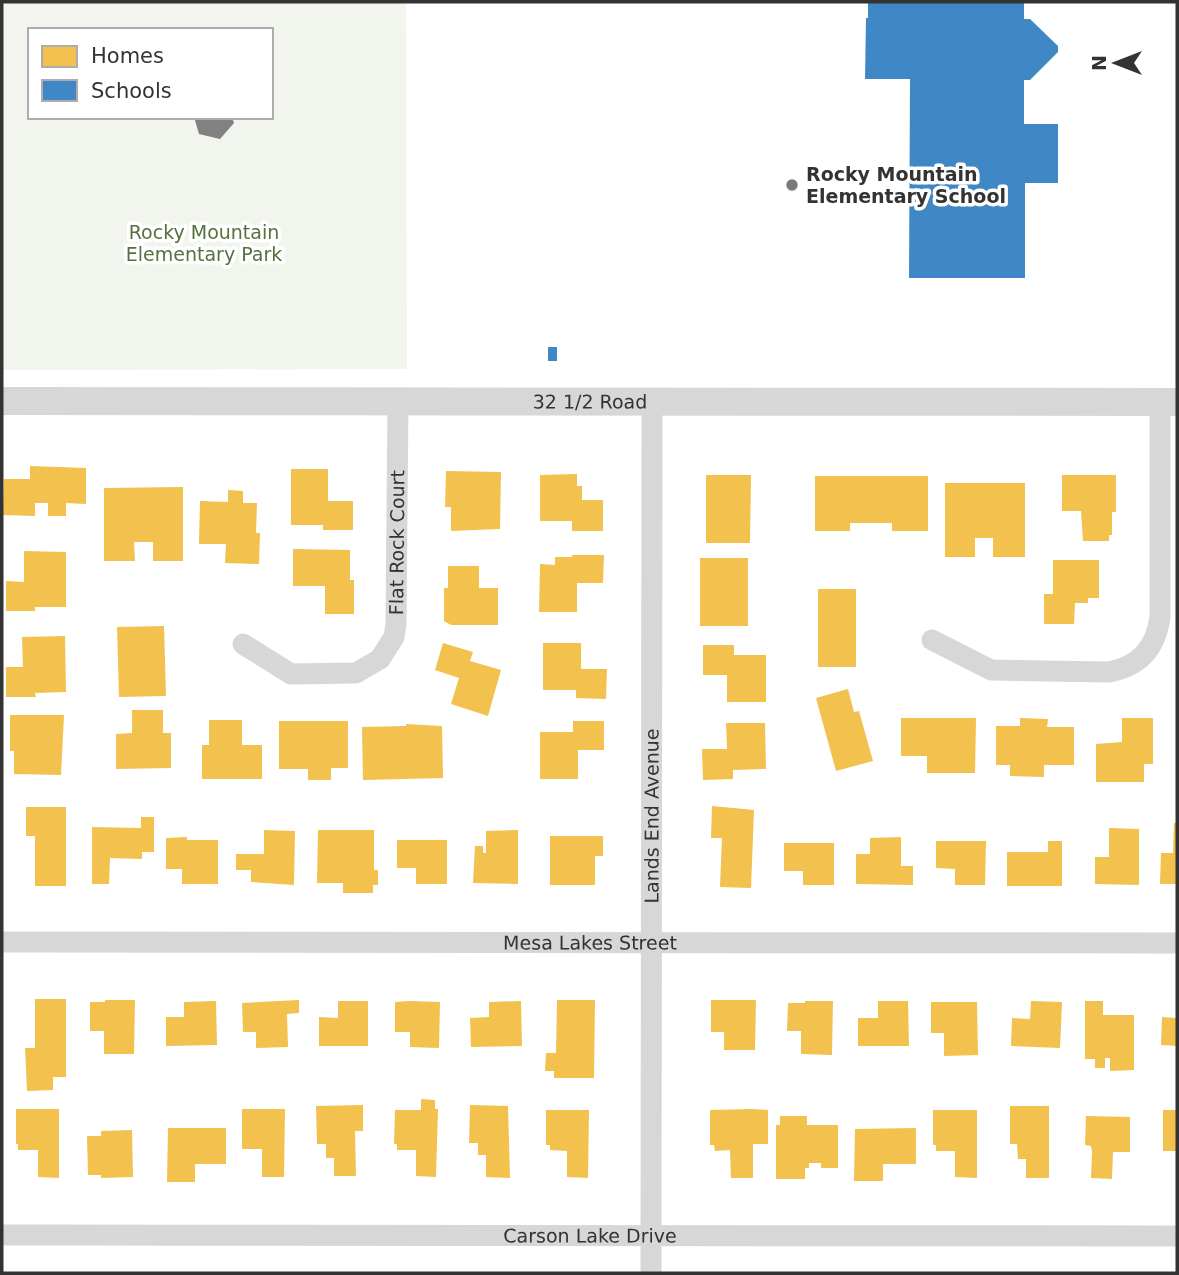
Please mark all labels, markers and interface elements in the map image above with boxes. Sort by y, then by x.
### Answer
legend [28,28,273,119]
north arrow [1081,28,1151,98]
text: Homes [91,44,164,68]
text: N [1088,55,1110,71]
text: Schools [91,79,172,103]
place label: Rocky Mountain Elementary School [806,163,1006,207]
marker: Rocky Mountain Elementary School [784,177,800,193]
park label: Rocky Mountain Elementary Park [126,221,282,265]
street label: 32 1/2 Road [533,390,647,413]
street label: Flat Rock Court [385,470,408,615]
street label: Lands End Avenue [640,728,663,904]
street label: Mesa Lakes Street [503,931,677,954]
street label: Carson Lake Drive [503,1224,677,1247]

